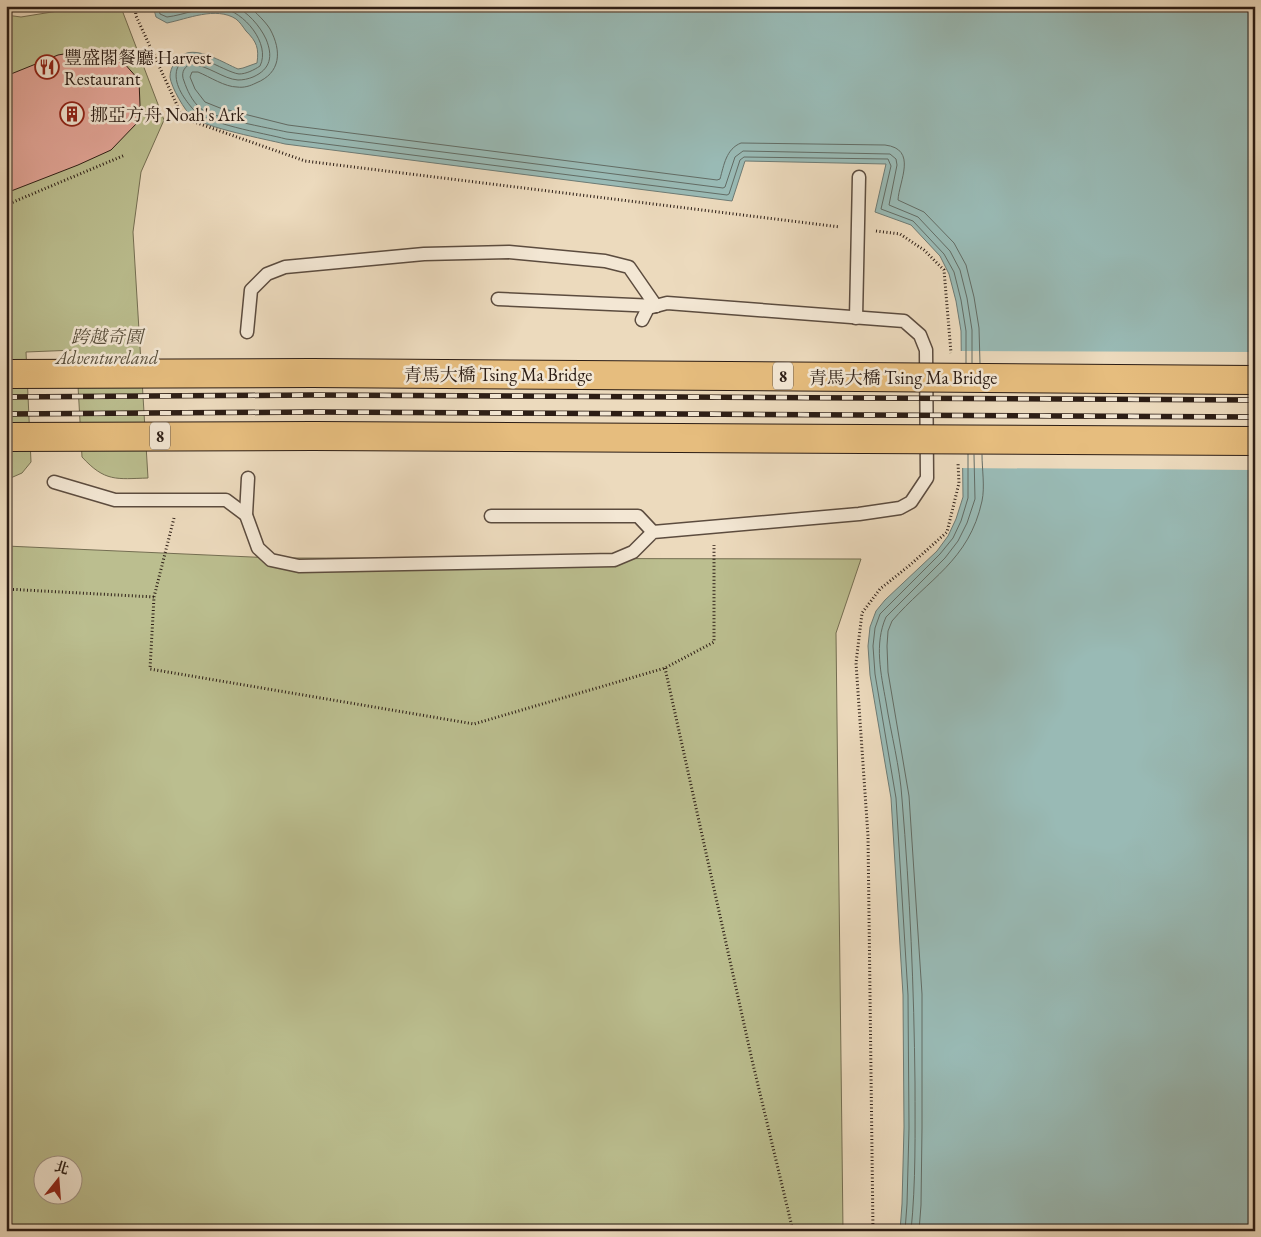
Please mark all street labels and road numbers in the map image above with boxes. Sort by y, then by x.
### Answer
road number: 8 [773,362,793,390]
street label: 青馬大橋 Tsing Ma Bridge [404,363,592,386]
street label: 青馬大橋 Tsing Ma Bridge [809,366,997,389]
road number: 8 [150,422,170,450]

